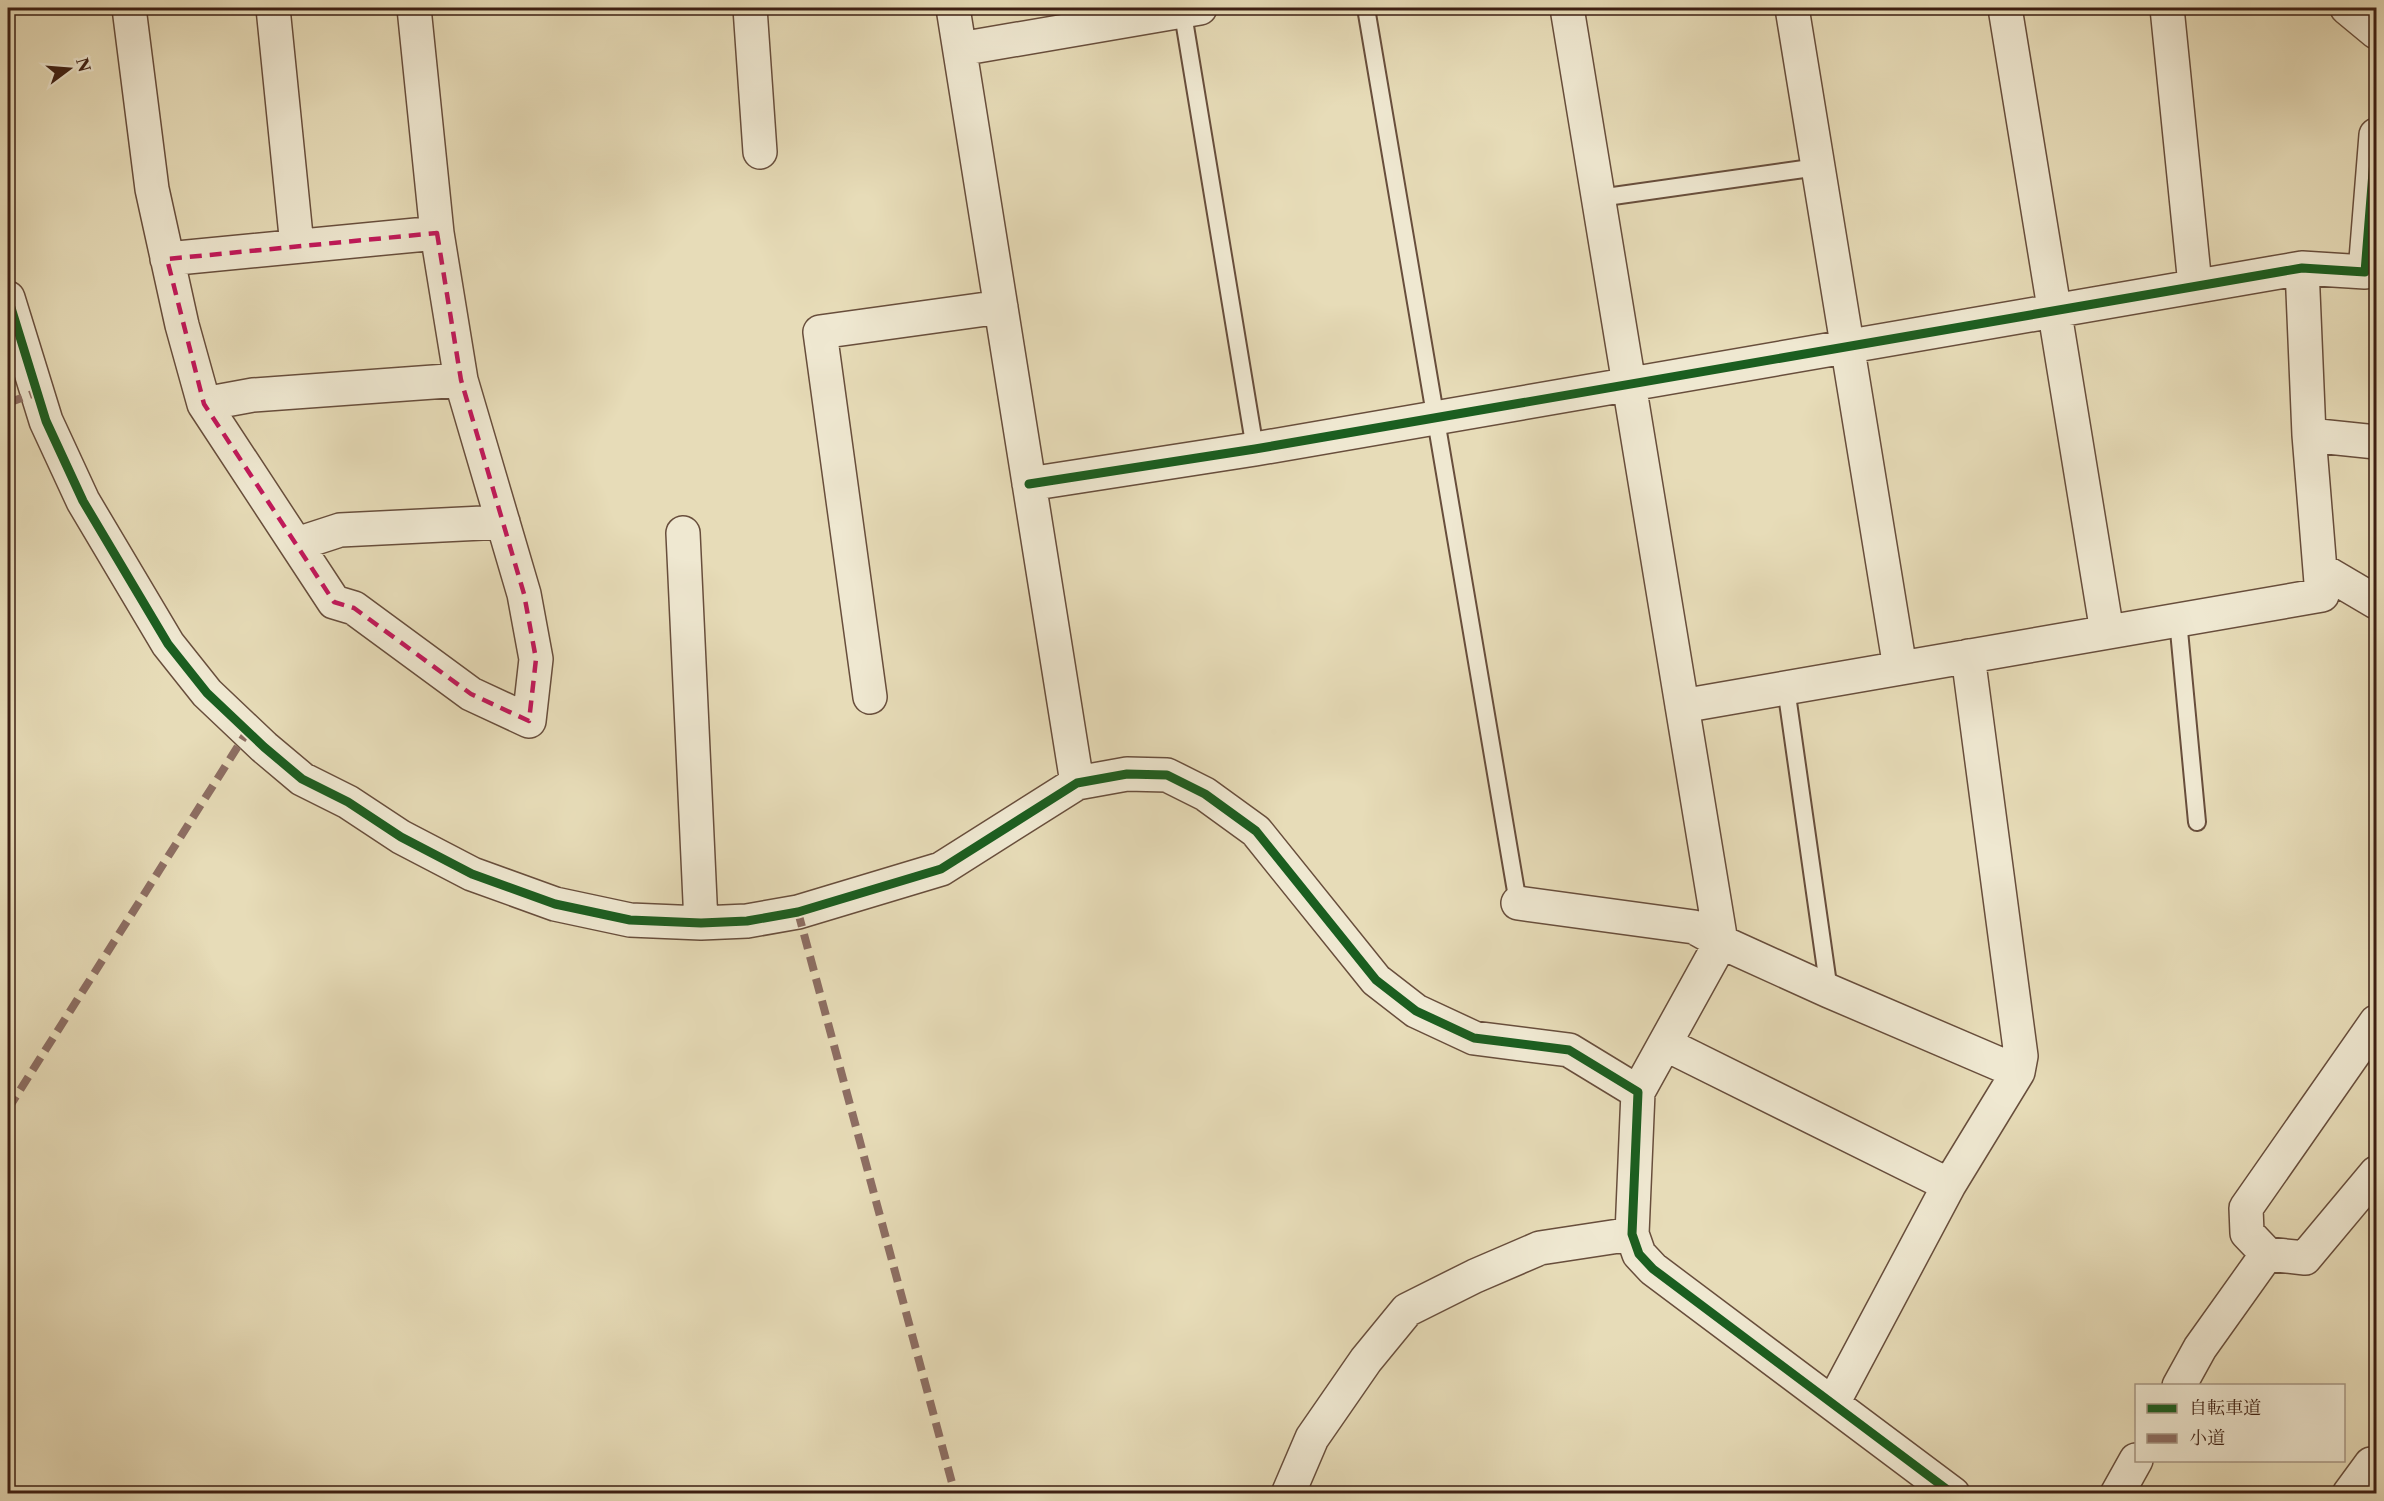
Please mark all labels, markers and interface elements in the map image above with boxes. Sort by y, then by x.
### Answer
north arrow [39,39,99,99]
text: N [72,55,95,74]
legend [2135,1384,2345,1462]
text: 自転車道 [2189,1397,2261,1419]
text: 小道 [2189,1427,2225,1449]

